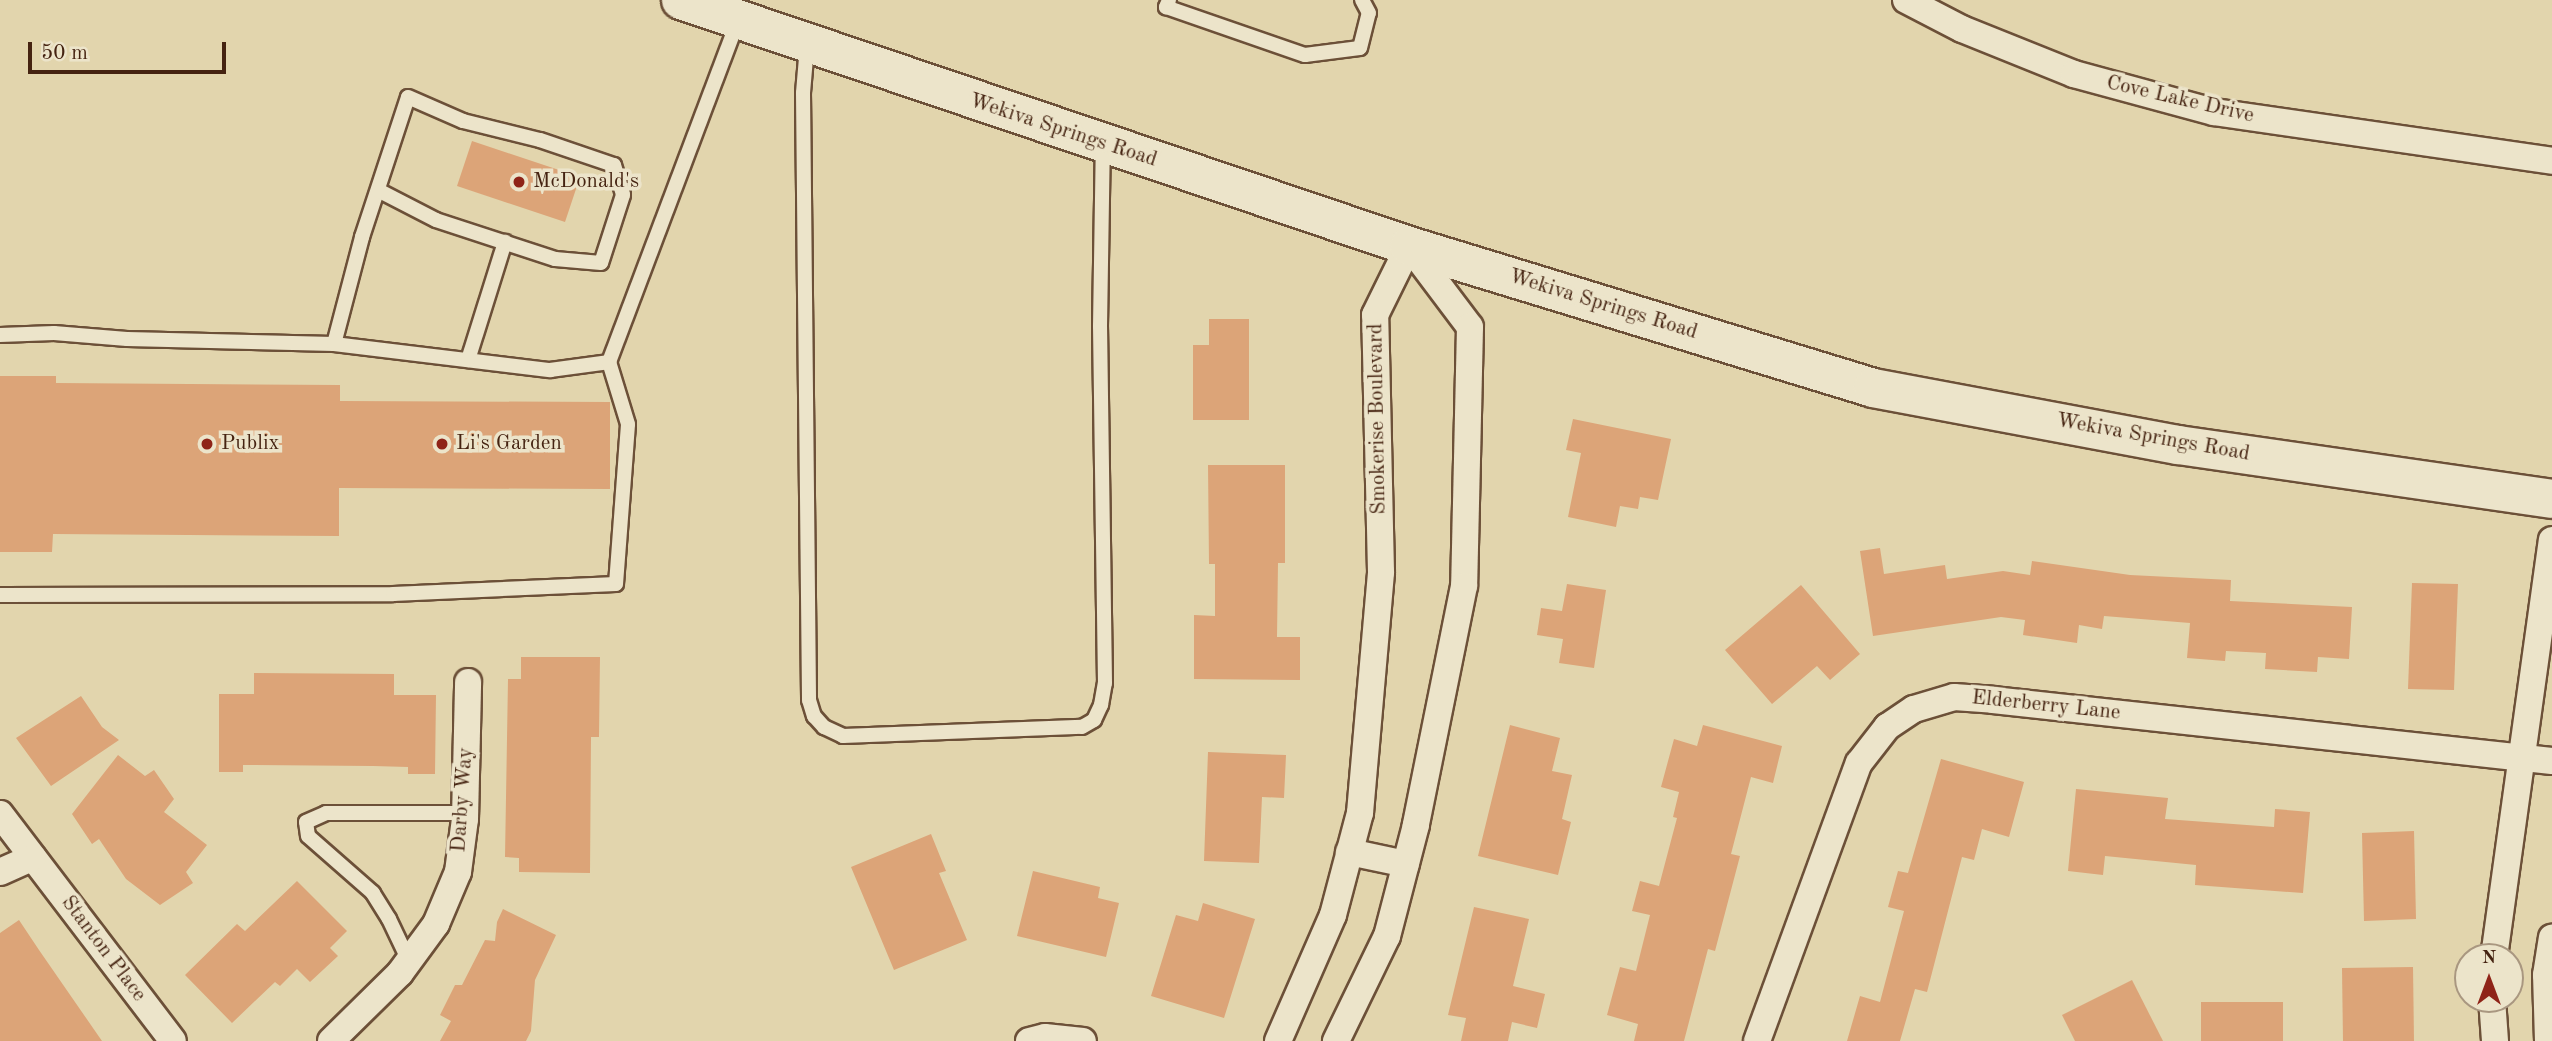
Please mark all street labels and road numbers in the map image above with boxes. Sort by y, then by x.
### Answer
street label: Cove Lake Drive [2104,71,2256,129]
street label: Wekiva Springs Road [966,89,1160,173]
street label: Wekiva Springs Road [1506,264,1700,346]
street label: Smokerise Boulevard [1364,323,1392,515]
street label: Wekiva Springs Road [2054,409,2252,467]
street label: Elderberry Lane [1970,686,2122,726]
street label: Darby Way [447,747,479,853]
street label: Stanton Place [55,891,151,1007]

